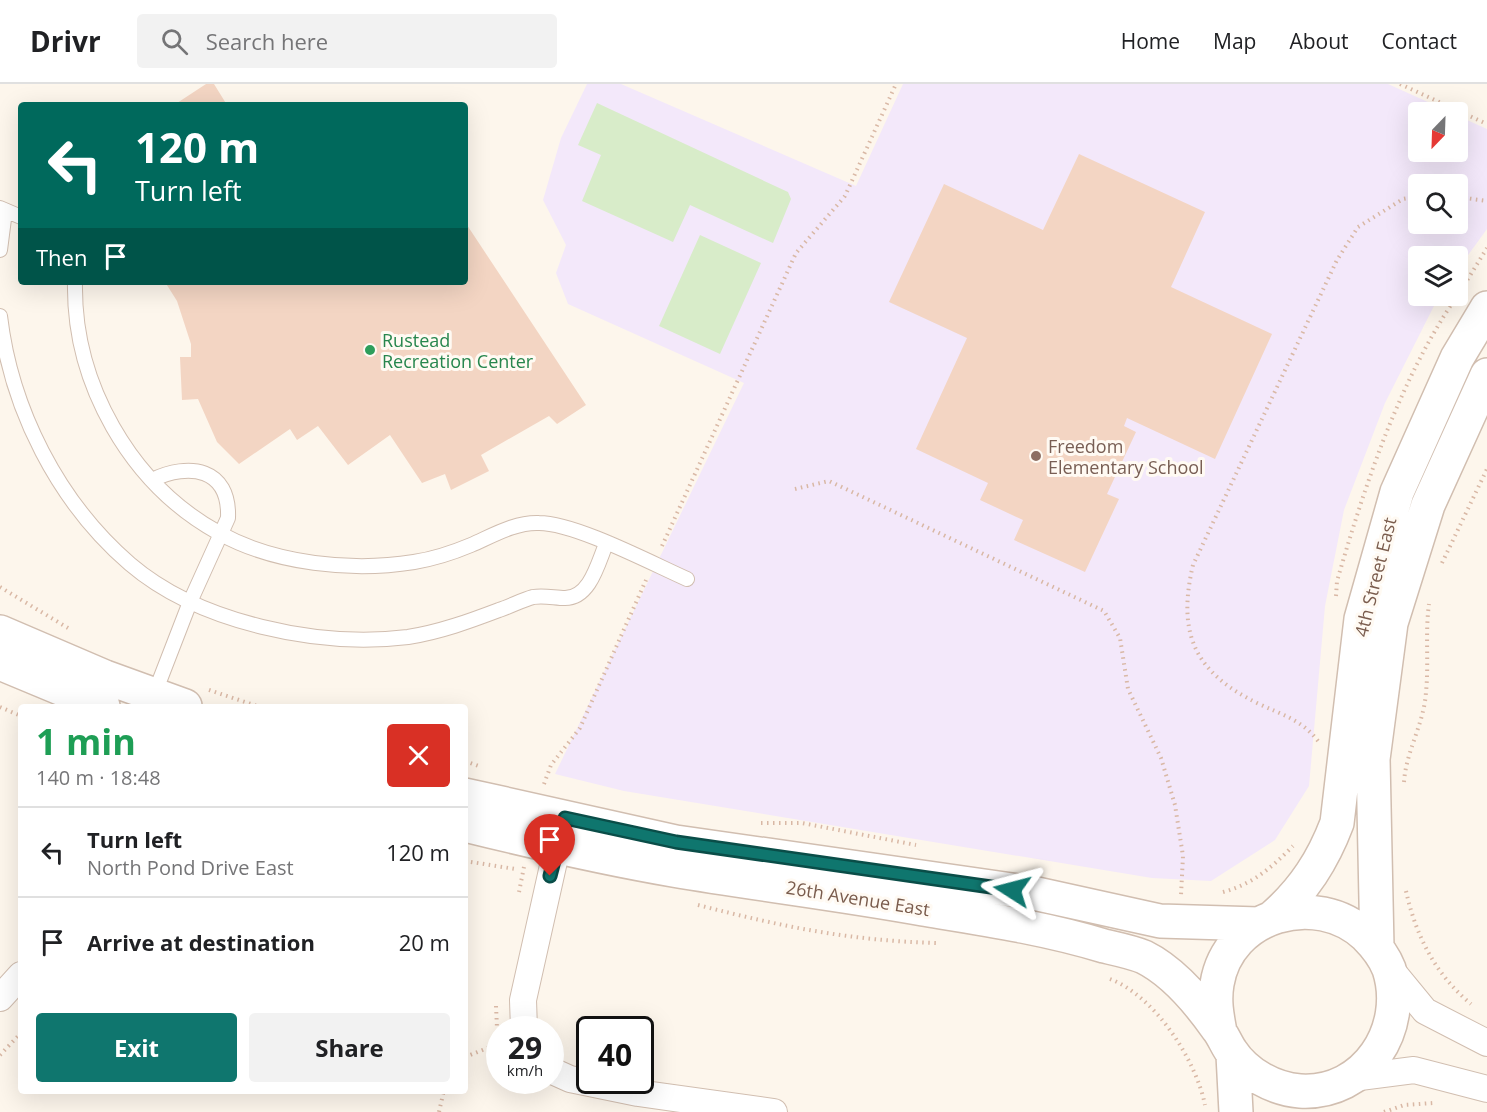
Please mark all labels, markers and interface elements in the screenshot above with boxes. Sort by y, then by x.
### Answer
search box [137,14,557,68]
text: Drivr [30,22,101,60]
icon: search [158,25,191,58]
text: Search here [206,26,328,56]
text: Home [1121,27,1180,55]
text: Map [1213,27,1256,55]
text: About [1289,27,1349,55]
text: Contact [1382,27,1457,55]
north arrow [1408,102,1468,162]
map controls [1408,102,1468,306]
text: 120 m [135,118,259,175]
icon: left [36,126,114,204]
text: Turn left [135,172,242,209]
button: search [1408,174,1468,234]
icon: arrive [99,240,132,273]
text: Then [36,242,87,272]
button: layers [1408,246,1468,306]
place label: Rustead Recreation Center [382,328,534,373]
marker: Rustead Recreation Center [363,343,377,357]
place label: Freedom Elementary School [1048,434,1204,479]
marker: Freedom Elementary School [1029,449,1043,463]
street label: 4th Street East [1349,515,1401,639]
text: 1 min [36,717,136,766]
button: close [387,724,450,787]
text: 140 m · 18:48 [36,764,161,791]
pin [524,814,575,876]
icon: arrive [533,823,566,856]
text: Turn left [87,824,182,854]
icon: left [36,836,69,869]
text: 120 m [386,837,450,867]
text: North Pond Drive East [87,854,294,881]
position arrow [980,858,1044,922]
street label: 26th Avenue East [784,875,932,921]
icon: arrive [36,926,69,959]
text: Arrive at destination [87,927,315,957]
text: 20 m [399,927,450,957]
button: Exit [36,1013,237,1082]
button: Share [249,1013,450,1082]
speed limit sign: 40 [576,1016,654,1094]
text: 29 [508,1027,542,1068]
text: km/h [507,1060,543,1080]

